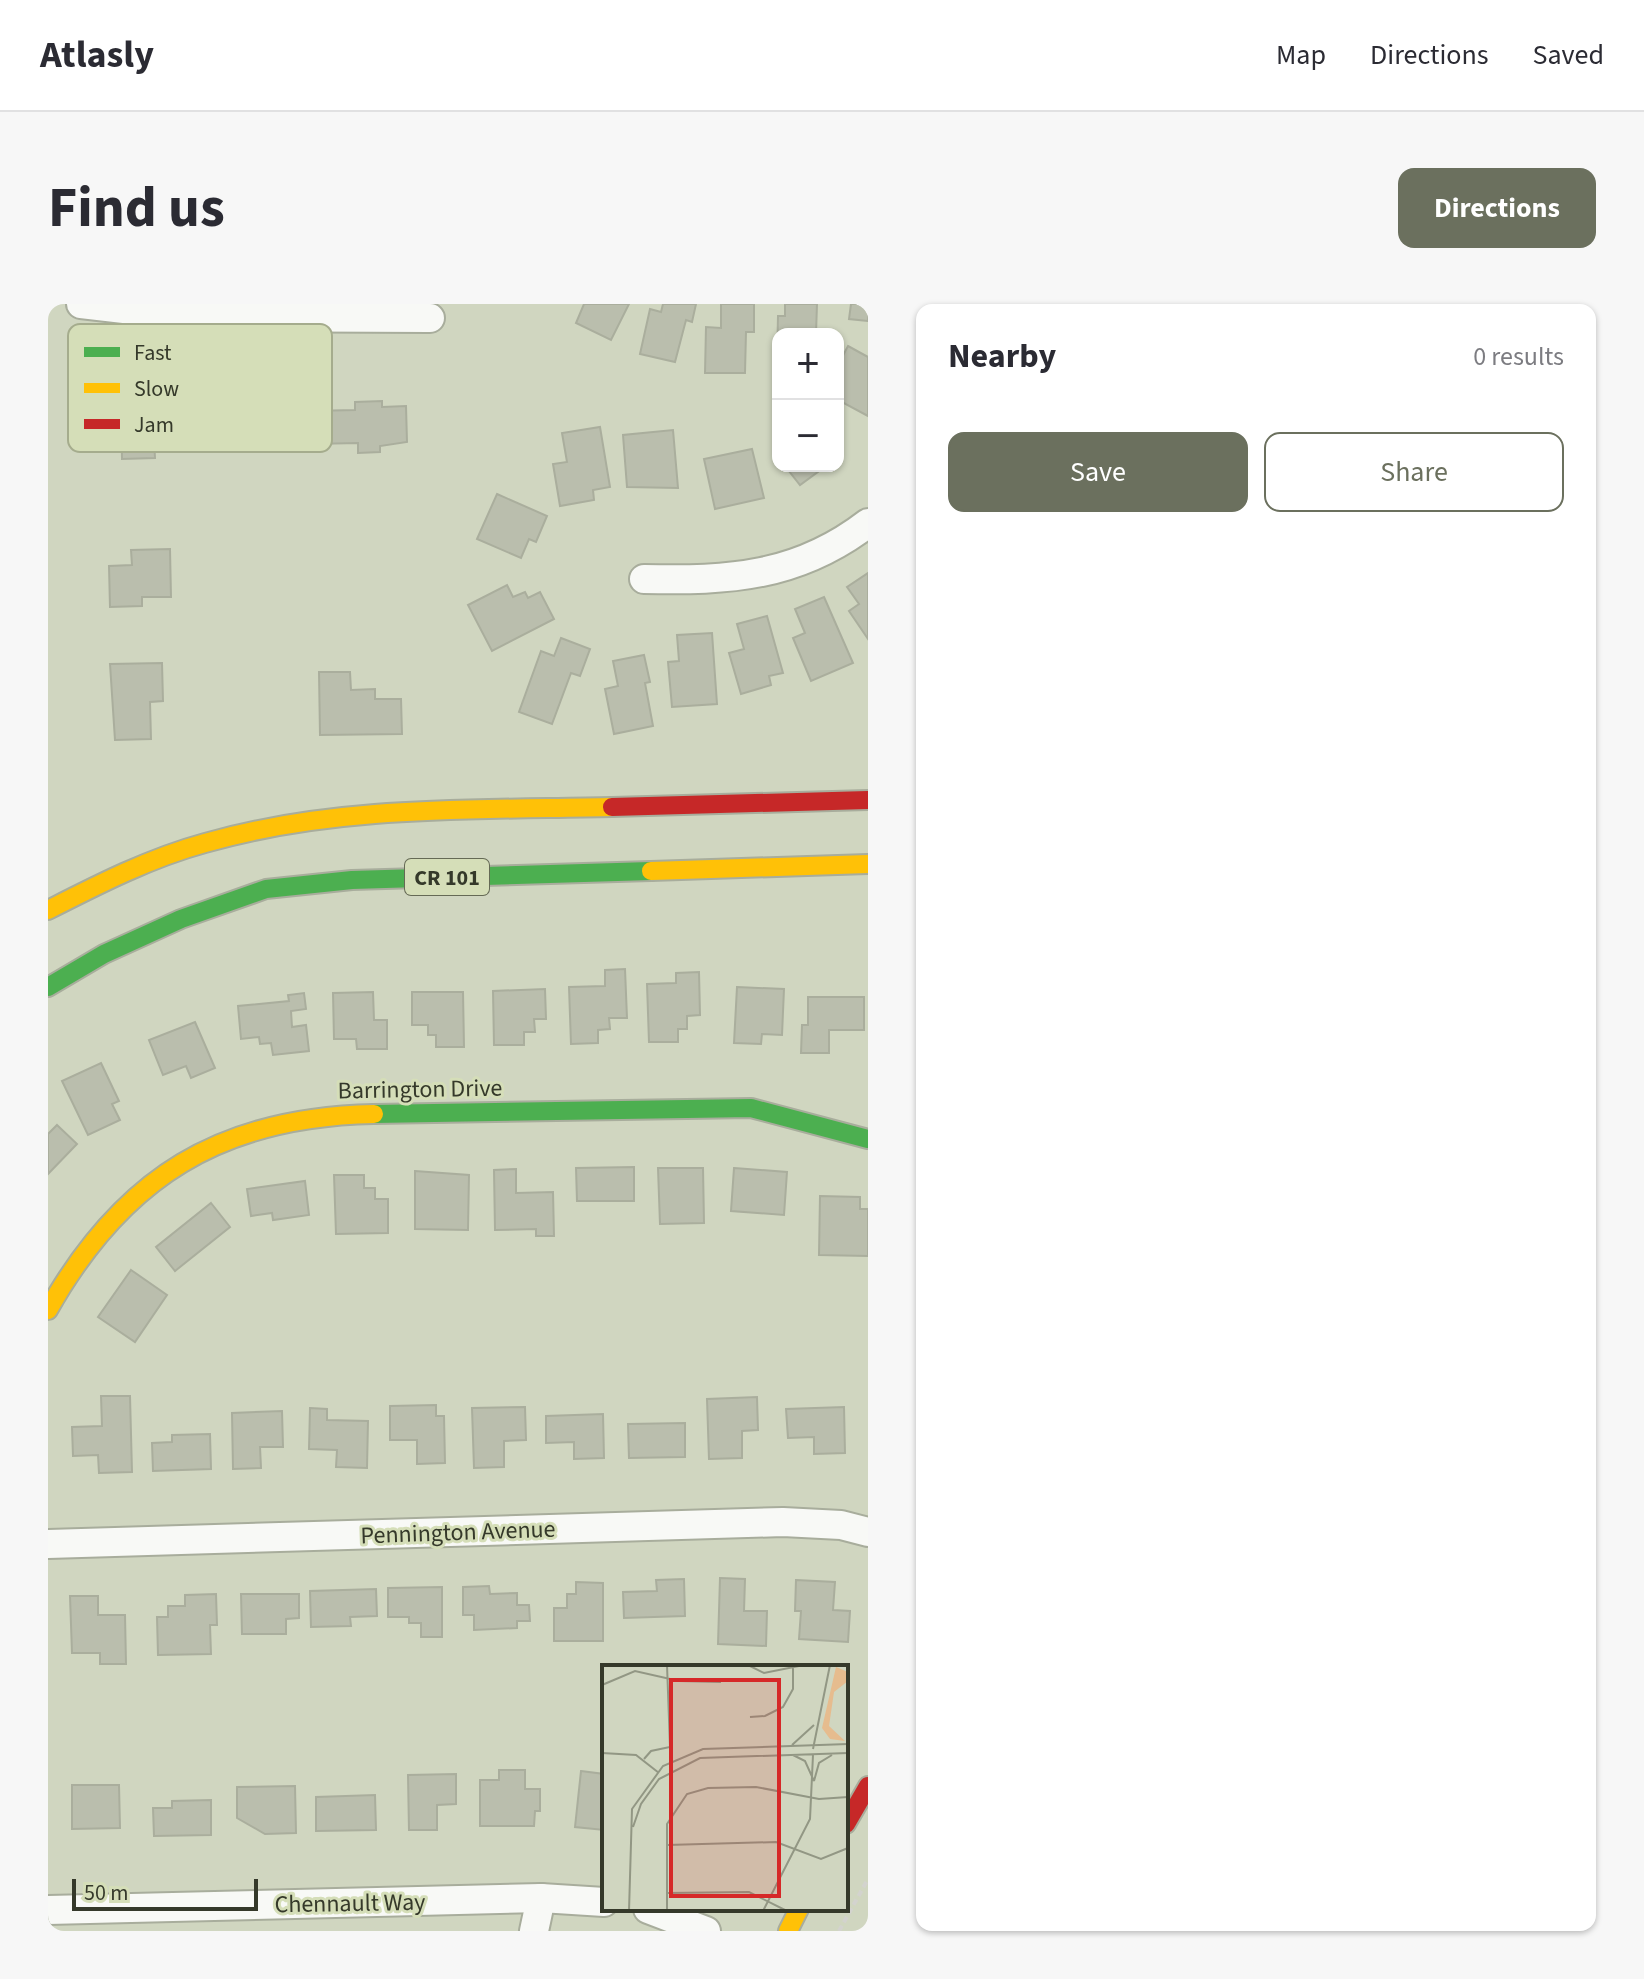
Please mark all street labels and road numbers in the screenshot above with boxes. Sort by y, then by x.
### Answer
road number: CR 101 [405,859,489,895]
street label: Barrington Drive [337,1071,503,1108]
street label: Pennington Avenue [360,1512,556,1553]
street label: Chennault Way [274,1885,426,1922]

